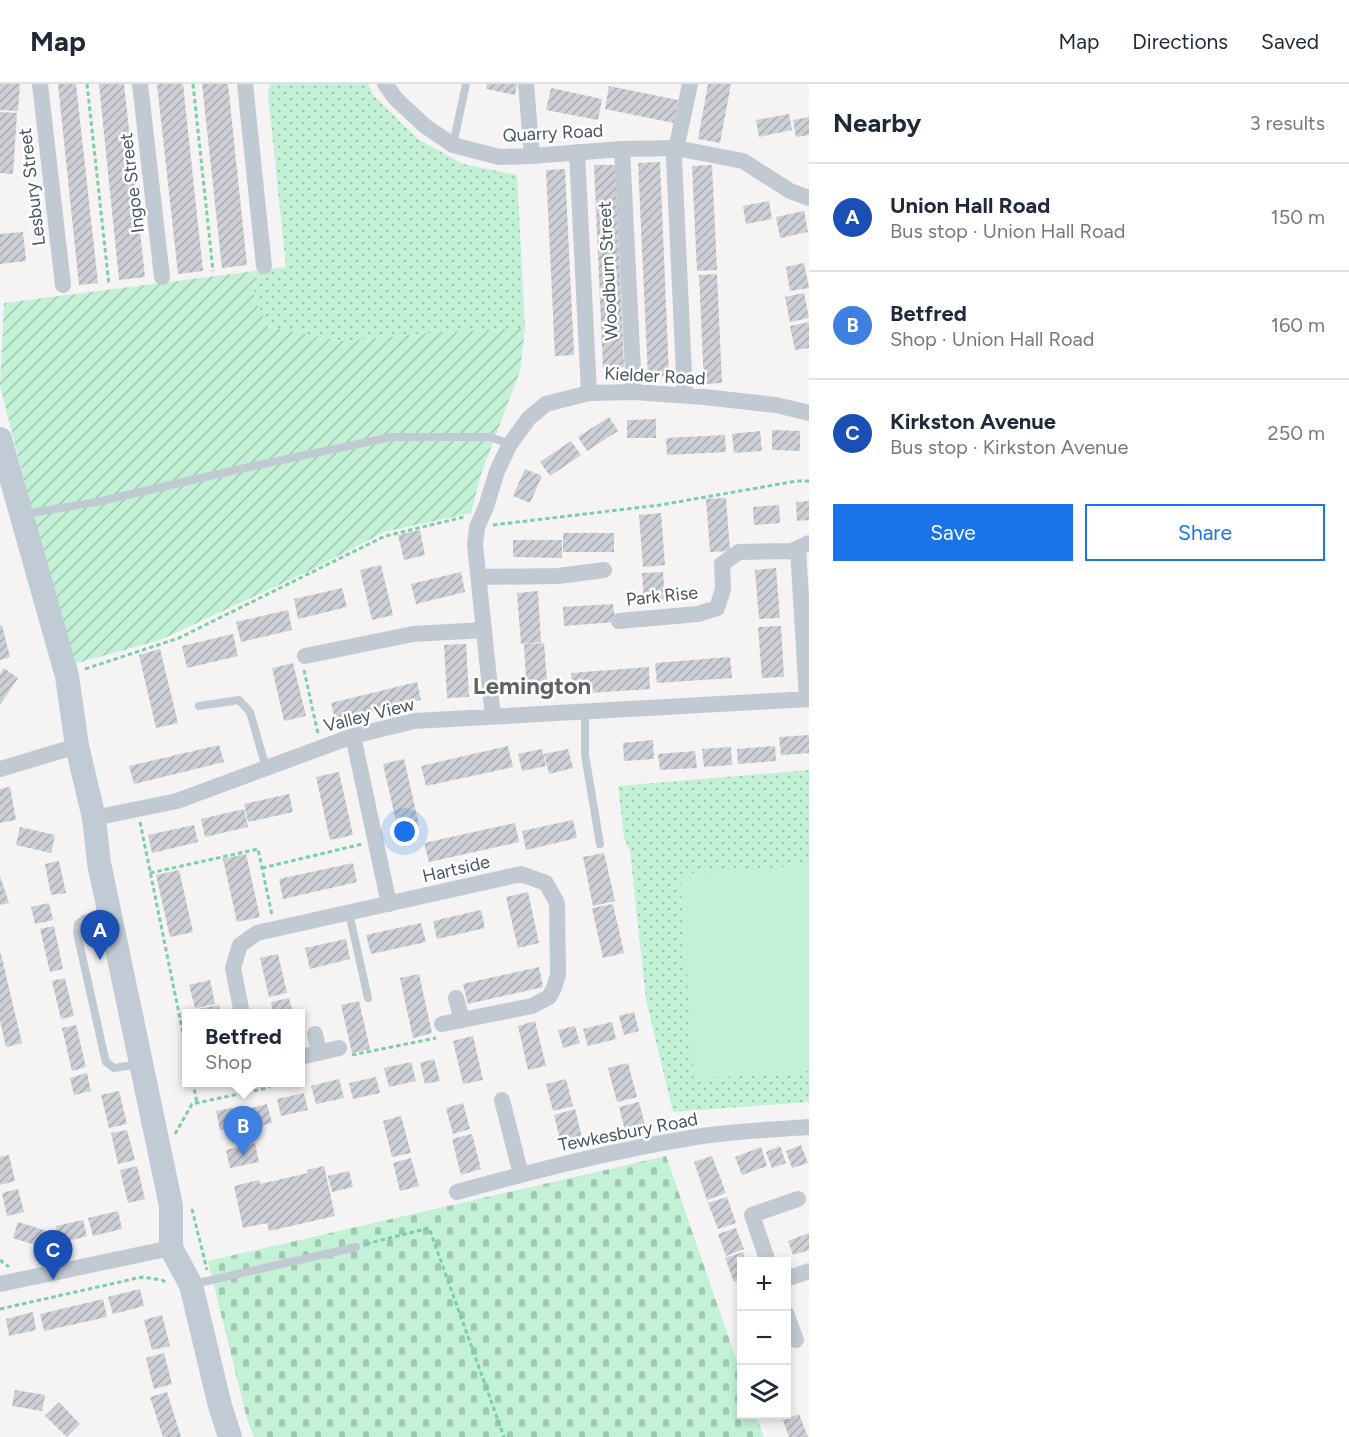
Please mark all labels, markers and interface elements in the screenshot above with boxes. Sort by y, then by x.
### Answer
text: Map [30,24,86,58]
text: Map [1058,29,1099,54]
text: Directions [1132,29,1228,54]
text: Saved [1261,29,1319,54]
text: Nearby [833,107,921,139]
text: 3 results [1250,111,1325,135]
street label: Quarry Road [502,119,604,147]
street label: Lesbury Street [14,127,50,247]
street label: Ingoe Street [115,132,149,234]
text: Union Hall Road [890,192,1050,219]
street label: Woodburn Street [593,201,623,341]
text: A [845,205,860,229]
text: 150 m [1270,205,1325,229]
text: Bus stop · Union Hall Road [890,219,1126,243]
text: Betfred [890,300,967,327]
text: B [846,313,859,337]
text: 160 m [1271,313,1325,337]
text: Shop · Union Hall Road [890,327,1094,351]
street label: Kielder Road [604,362,706,390]
text: Kirkston Avenue [890,408,1056,435]
text: C [845,421,860,445]
text: 250 m [1268,421,1325,445]
text: Bus stop · Kirkston Avenue [890,435,1128,459]
button: Save [833,504,1073,561]
button: Share [1085,504,1325,561]
street label: Park Rise [625,581,699,611]
district label: Lemington [473,671,591,700]
street label: Valley View [321,693,417,737]
your location [390,817,419,846]
street label: Hartside [420,851,492,887]
pin: A [80,910,120,960]
popup [182,1009,305,1087]
text: Betfred [205,1023,282,1050]
text: Shop [205,1050,252,1074]
pin: B [224,1106,262,1156]
street label: Tewkesbury Road [557,1108,699,1156]
pin: C [34,1230,72,1280]
map controls [737,1257,791,1419]
button: + [737,1257,791,1311]
button: − [737,1311,791,1365]
button: layers [737,1365,791,1419]

